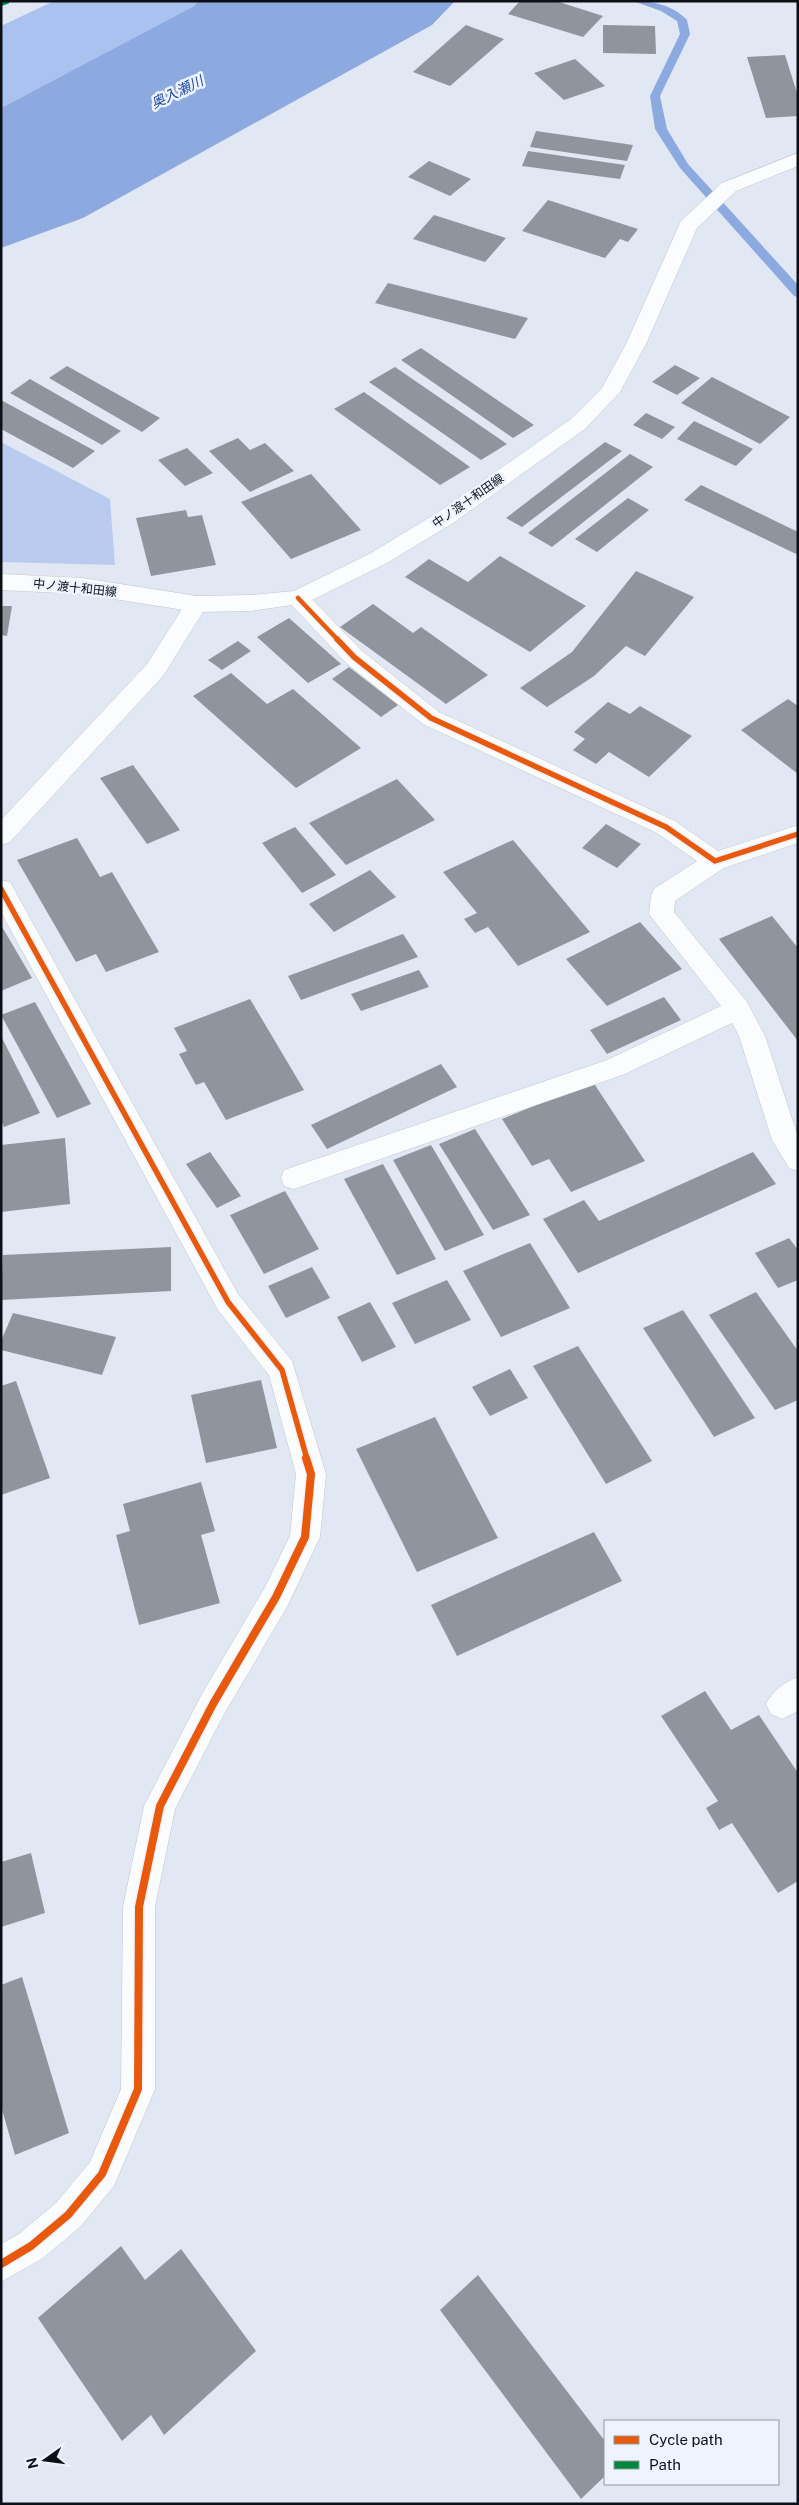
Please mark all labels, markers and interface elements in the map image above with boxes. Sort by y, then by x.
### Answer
water label: 奥入瀬川 [148,72,207,111]
street label: 中ノ渡十和田線 [430,471,506,531]
street label: 中ノ渡十和田線 [32,577,118,599]
legend [604,2420,779,2485]
text: Cycle path [649,2431,723,2448]
north arrow [20,2435,70,2485]
text: N [23,2456,41,2470]
text: Path [649,2456,681,2473]

